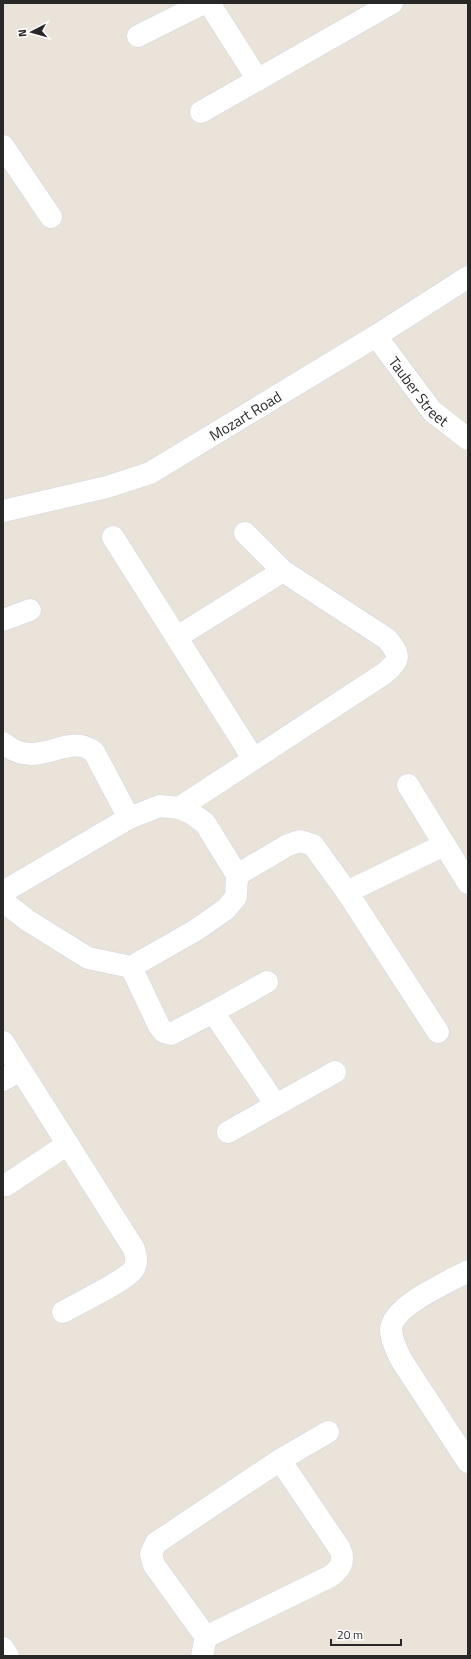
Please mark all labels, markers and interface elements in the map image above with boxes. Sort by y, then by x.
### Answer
north arrow [12,12,52,52]
text: N [14,28,30,38]
street label: Tauber Street [383,351,454,432]
street label: Mozart Road [204,385,286,446]
scale bar [331,1621,401,1647]
text: 20 m [337,1625,363,1644]

